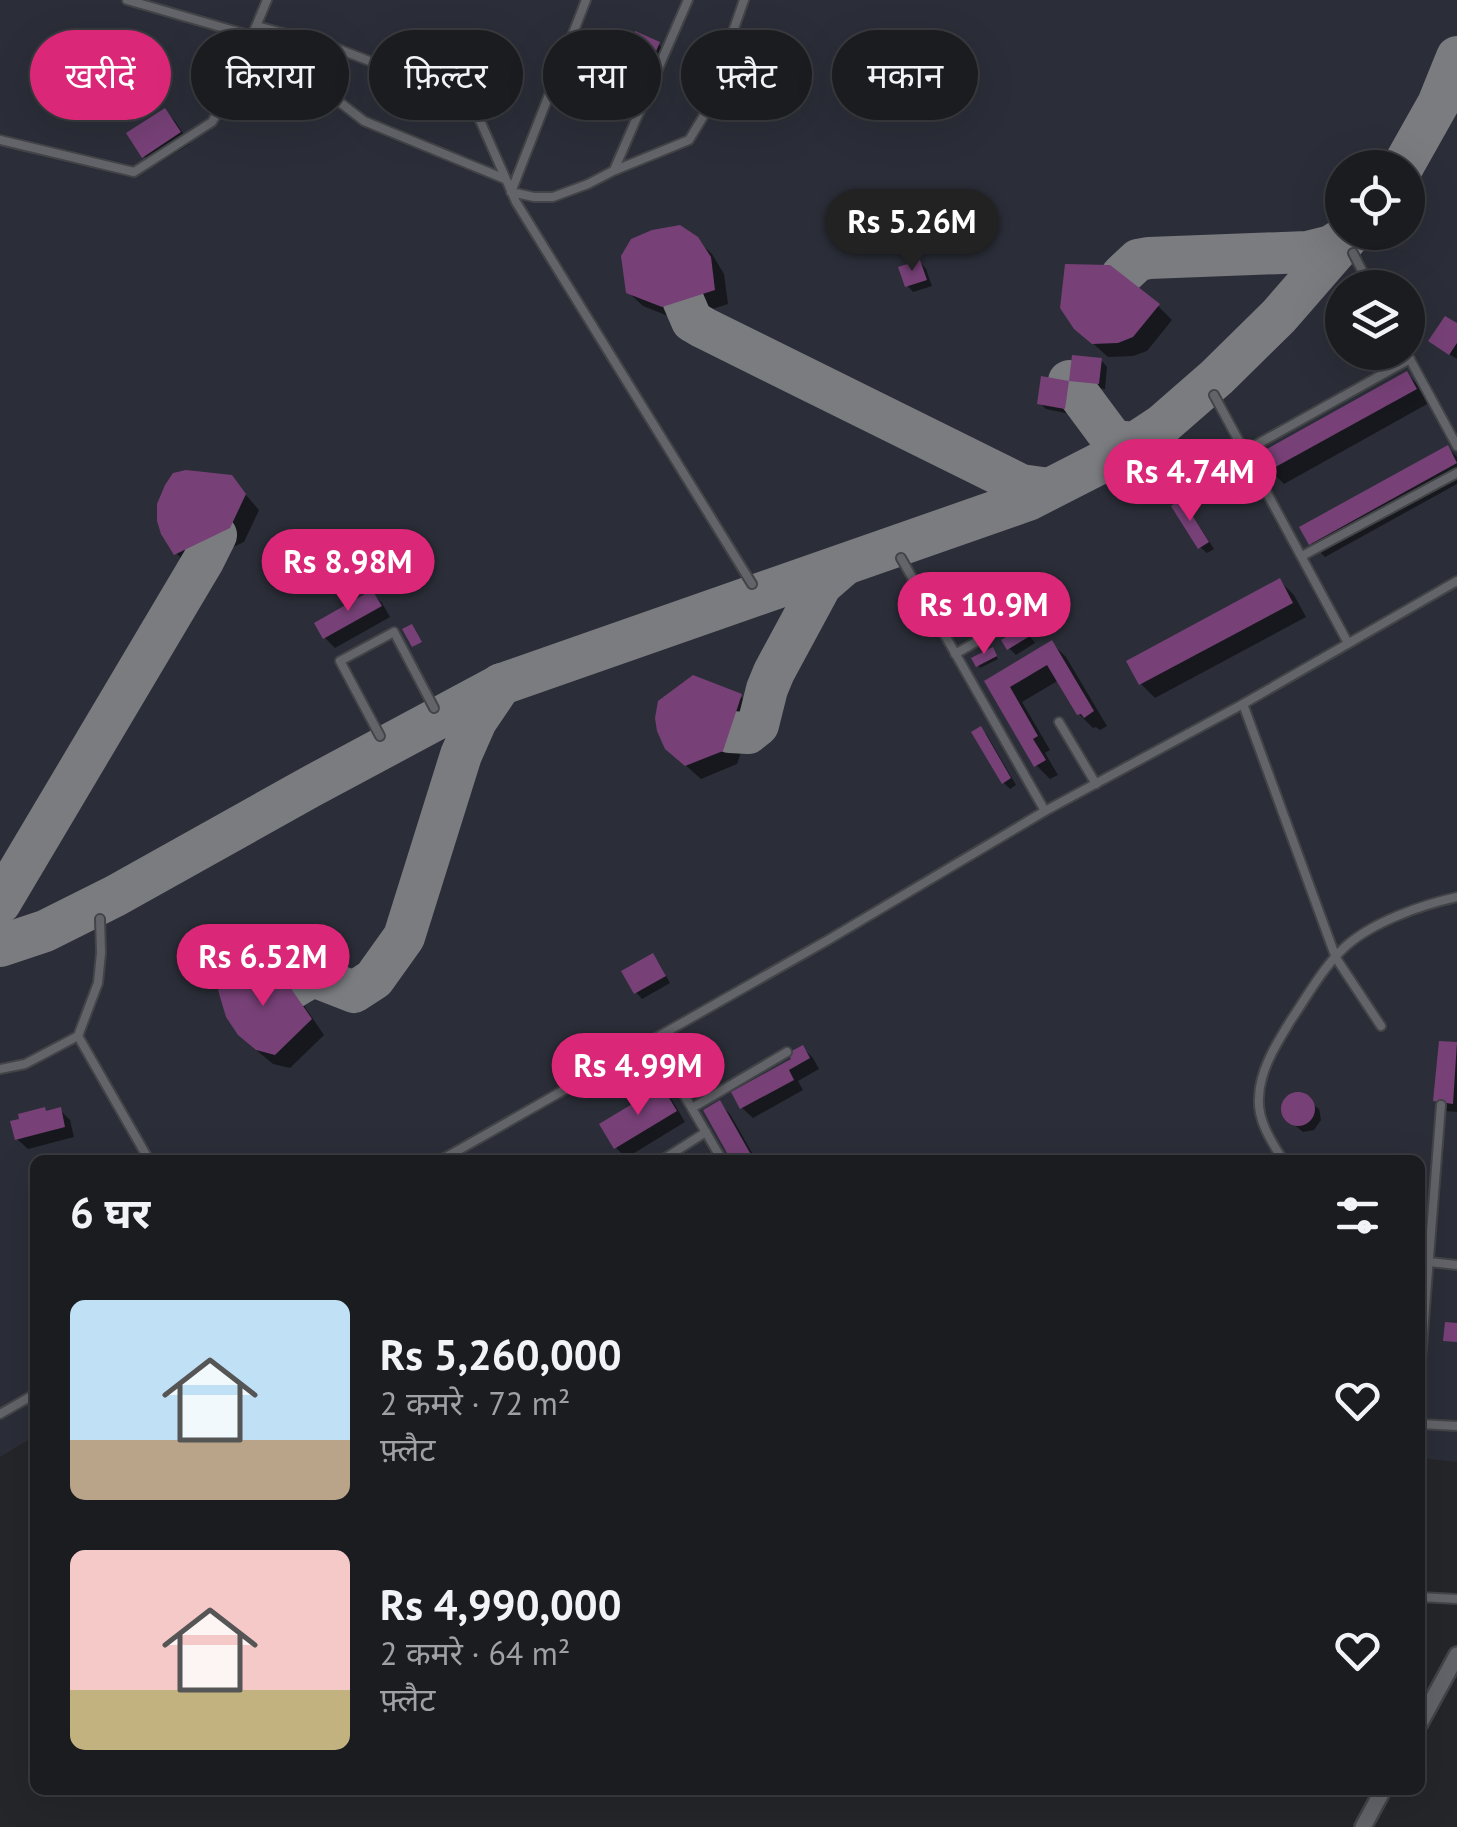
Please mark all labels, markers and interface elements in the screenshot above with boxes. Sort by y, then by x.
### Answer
chip: खरीदें [30,30,171,120]
chip: किराया [191,30,349,120]
chip: फ़िल्टर [369,30,523,120]
chip: नया [543,30,661,120]
chip: फ़्लैट [681,30,812,120]
chip: मकान [832,30,978,120]
map controls [1325,150,1425,370]
button: locate [1325,150,1425,250]
pin: Rs 5.26M [809,189,1015,274]
text: Rs 5.26M [848,200,976,242]
button: layers [1325,270,1425,370]
pin: Rs 4.74M [1087,439,1293,524]
text: Rs 4.74M [1126,450,1254,492]
pin: Rs 8.98M [245,529,451,614]
text: Rs 8.98M [284,540,412,582]
pin: Rs 10.9M [881,572,1087,657]
text: Rs 10.9M [920,583,1048,625]
pin: Rs 6.52M [160,924,366,1009]
text: Rs 6.52M [199,935,327,977]
pin: Rs 4.99M [535,1033,741,1118]
text: Rs 4.99M [574,1044,702,1086]
text: 6 घर [70,1185,150,1240]
icon: filters [1330,1188,1385,1243]
text: Rs 5,260,000 [380,1327,622,1382]
icon: home [150,1340,270,1460]
icon: heart [1330,1373,1385,1428]
text: 2 कमरे · 72 m² [380,1382,570,1424]
text: फ़्लैट [380,1428,435,1470]
text: Rs 4,990,000 [380,1577,622,1632]
icon: home [150,1590,270,1710]
icon: heart [1330,1623,1385,1678]
text: 2 कमरे · 64 m² [380,1632,570,1674]
text: फ़्लैट [380,1678,435,1720]

